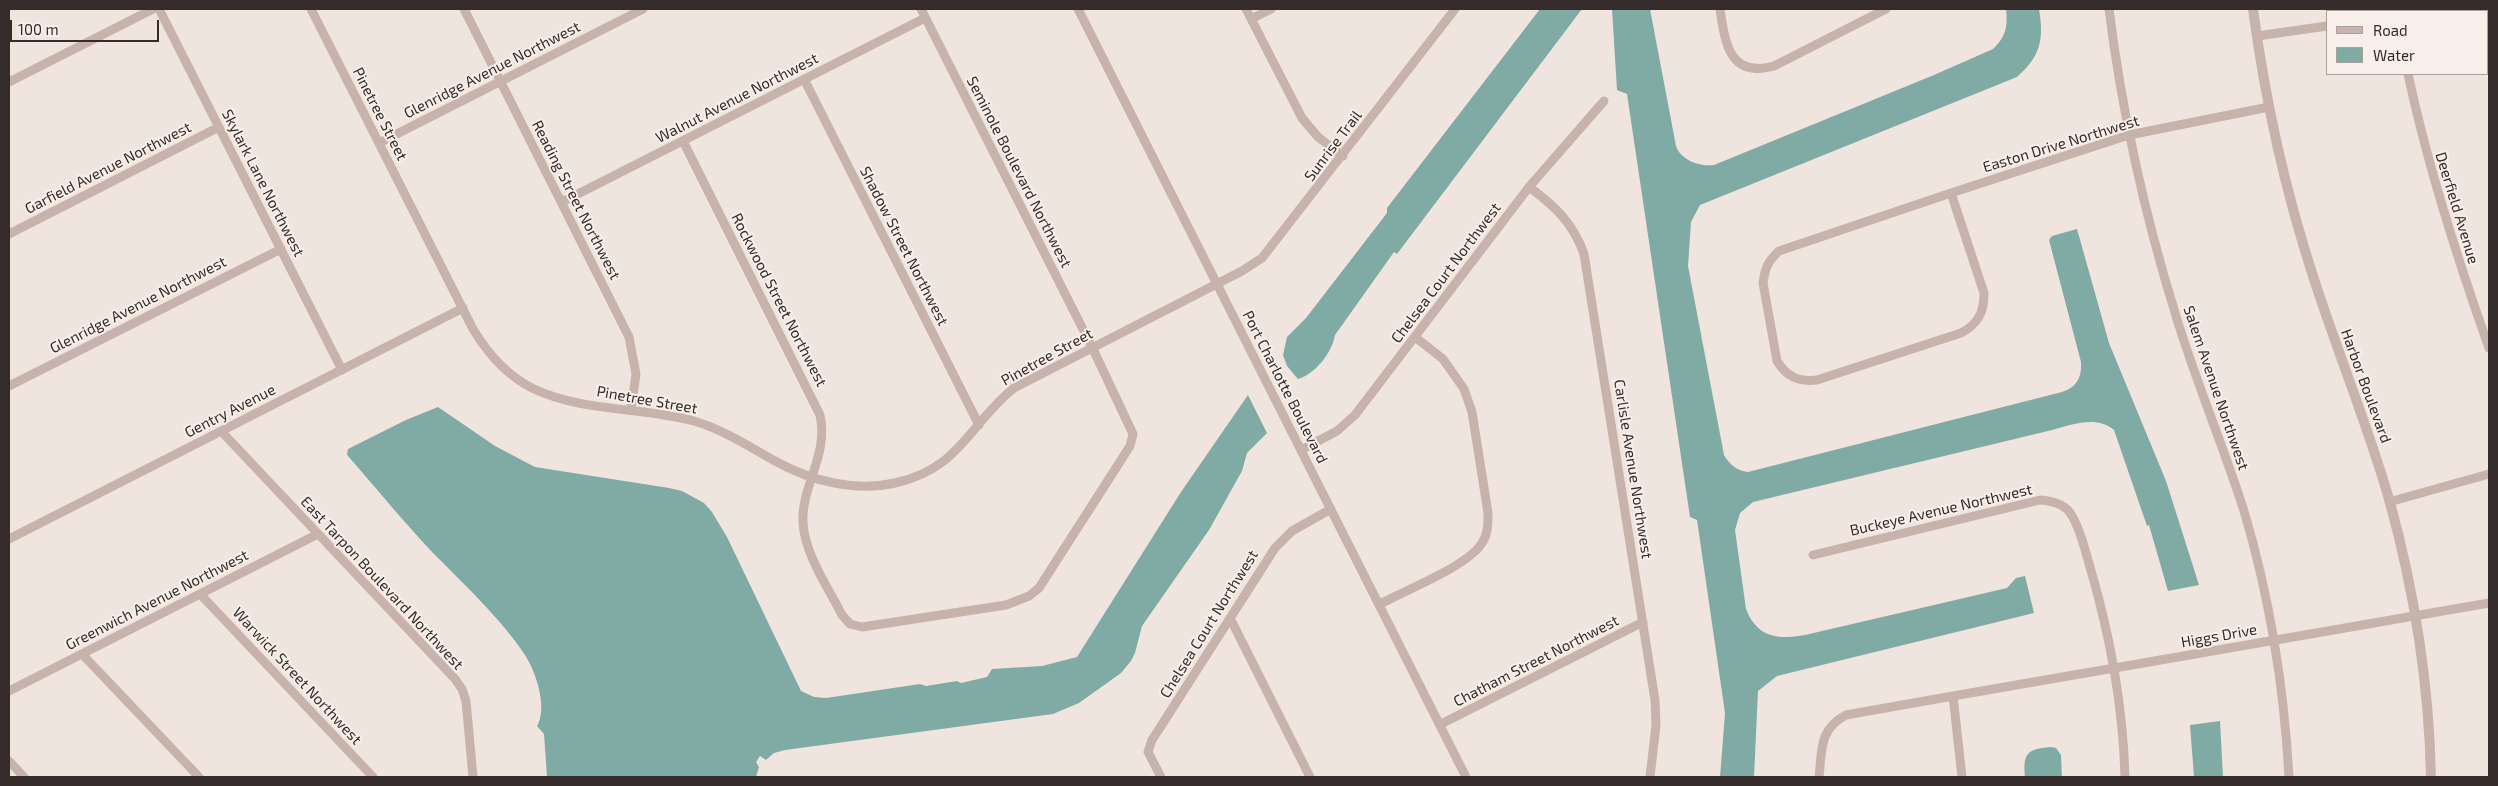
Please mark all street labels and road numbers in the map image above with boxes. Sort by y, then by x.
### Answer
street label: Glenridge Avenue Northwest [401,18,583,122]
street label: Walnut Avenue Northwest [653,49,821,147]
street label: Pinetree Street [349,64,411,164]
street label: Seminole Boulevard Northwest [963,73,1075,271]
street label: Skylark Lane Northwest [218,106,308,260]
street label: Sunrise Trail [1300,107,1366,185]
street label: Easton Drive Northwest [1981,112,2141,176]
street label: Reading Street Northwest [528,117,624,283]
street label: Garfield Avenue Northwest [22,118,194,218]
street label: Deerfield Avenue [2431,150,2483,266]
street label: Shadow Street Northwest [856,163,952,329]
street label: Chelsea Court Northwest [1387,199,1505,347]
street label: Rockwood Street Northwest [727,210,831,390]
street label: Glenridge Avenue Northwest [47,253,229,357]
street label: Salem Avenue Northwest [2179,304,2253,472]
street label: Port Charlotte Boulevard [1239,308,1331,466]
street label: Pinetree Street [998,324,1096,390]
street label: Harbor Boulevard [2337,326,2395,446]
street label: Carlisle Avenue Northwest [1610,378,1656,560]
street label: Gentry Avenue [182,380,278,442]
street label: Pinetree Street [595,382,699,418]
street label: Buckeye Avenue Northwest [1848,480,2034,540]
street label: East Tarpon Boulevard Northwest [297,493,467,673]
street label: Greenwich Avenue Northwest [63,546,251,654]
street label: Chelsea Court Northwest [1156,547,1262,701]
street label: Warwick Street Northwest [229,604,365,748]
street label: Chatham Street Northwest [1450,611,1622,711]
street label: Higgs Drive [2180,620,2258,652]

